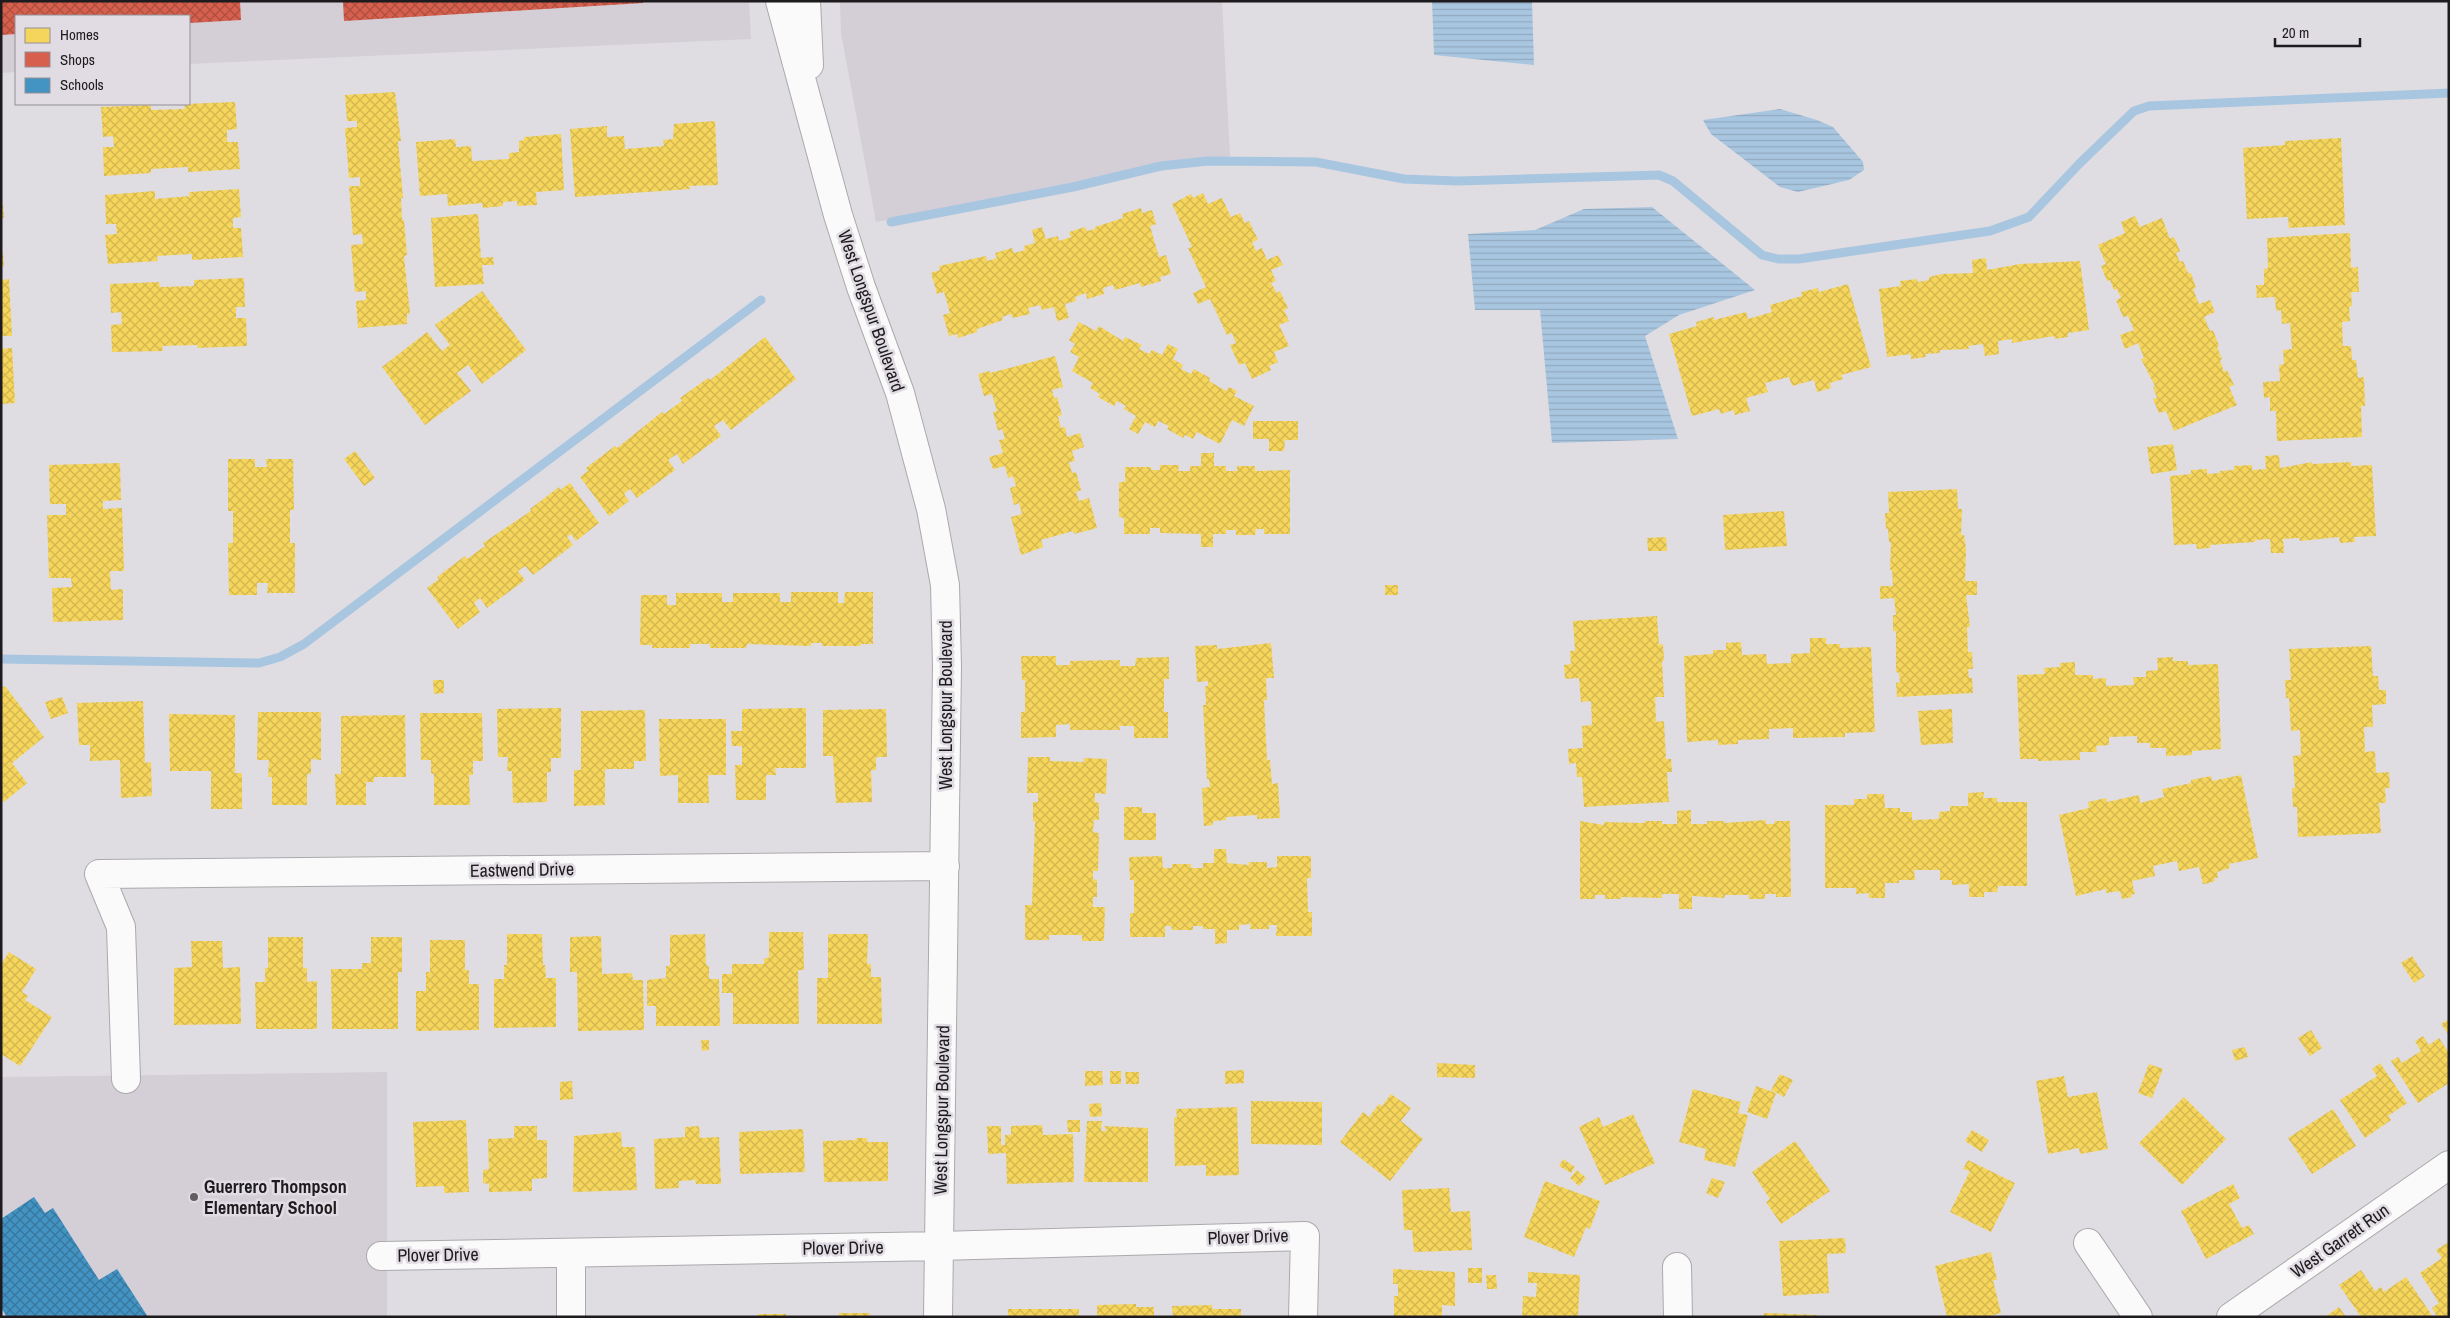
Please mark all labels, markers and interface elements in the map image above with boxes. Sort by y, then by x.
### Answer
legend [15,15,190,105]
scale bar [2275,15,2360,47]
text: 20 m [2282,22,2309,43]
text: Homes [60,24,99,45]
text: Shops [60,49,95,70]
text: Schools [60,74,104,95]
street label: West Longspur Boulevard [832,227,911,395]
street label: West Longspur Boulevard [933,620,958,790]
street label: Eastwend Drive [470,856,574,883]
street label: West Longspur Boulevard [928,1025,955,1195]
place label: Guerrero Thompson Elementary School [204,1174,347,1220]
marker: Guerrero Thompson Elementary School [188,1191,200,1203]
street label: West Garrett Run [2286,1197,2394,1284]
street label: Plover Drive [1207,1223,1289,1250]
street label: Plover Drive [802,1234,884,1261]
street label: Plover Drive [397,1241,479,1268]

